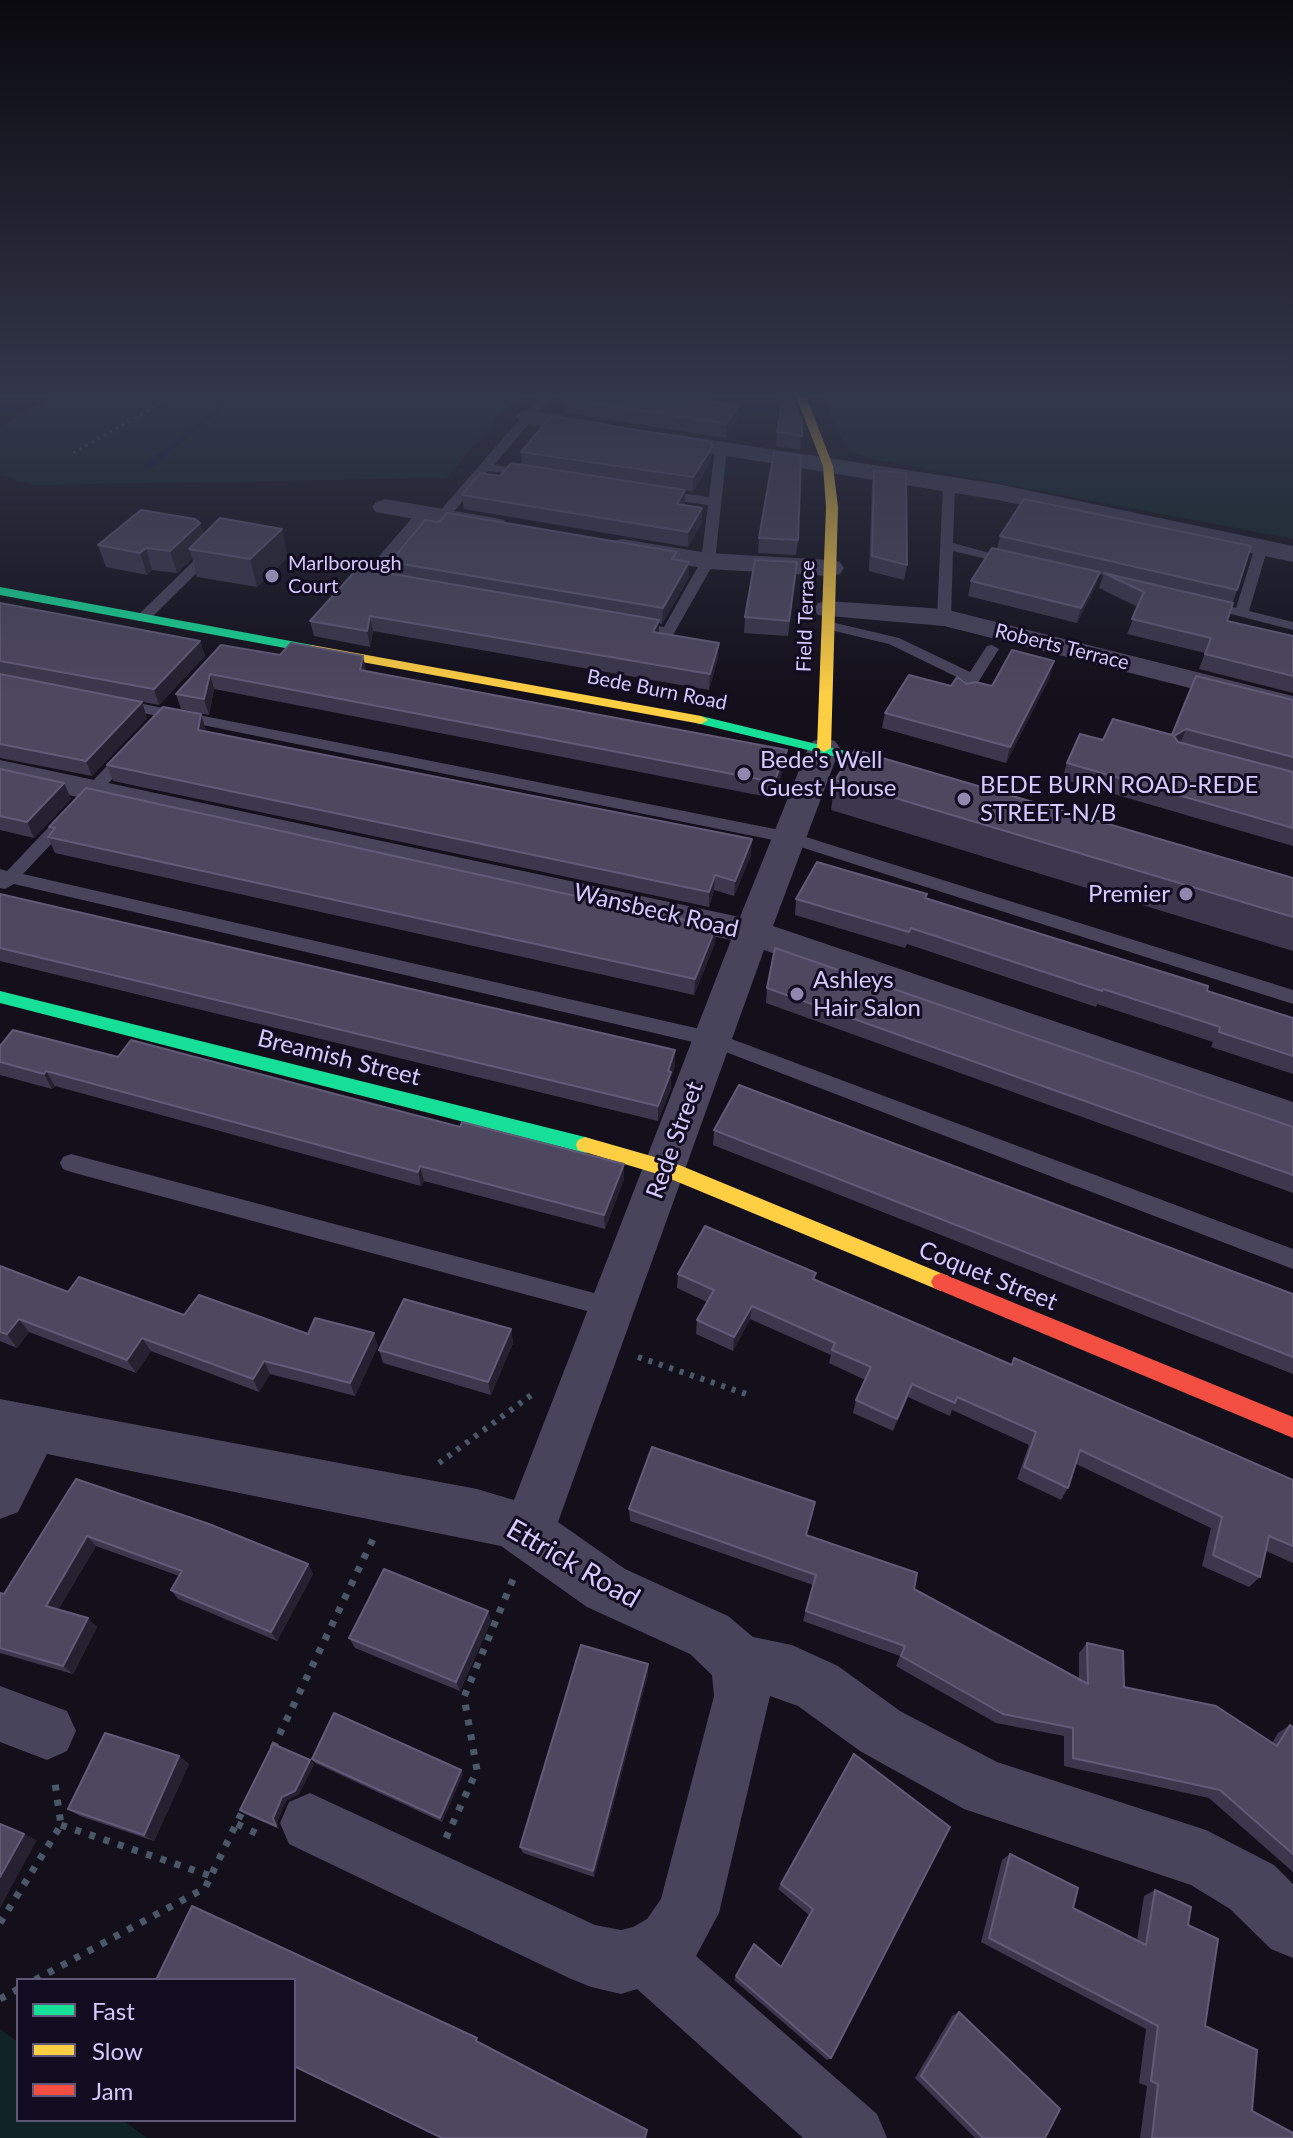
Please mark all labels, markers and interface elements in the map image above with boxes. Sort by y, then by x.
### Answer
place label: Marlborough Court [288,552,402,599]
street label: Field Terrace [792,560,820,672]
marker: Marlborough Court [263,567,281,585]
street label: Roberts Terrace [992,619,1132,675]
street label: Bede Burn Road [585,665,729,715]
place label: Bede's Well Guest House [760,746,897,802]
marker: Bede's Well Guest House [735,765,753,783]
place label: BEDE BURN ROAD-REDE STREET-N/B [980,771,1258,827]
marker: BEDE BURN ROAD-REDE STREET-N/B [955,790,973,808]
street label: Wansbeck Road [571,878,741,944]
place label: Premier [1088,880,1170,908]
marker: Premier [1177,885,1195,903]
place label: Ashleys Hair Salon [813,966,921,1022]
marker: Ashleys Hair Salon [788,985,806,1003]
street label: Breamish Street [255,1024,423,1092]
street label: Rede Street [641,1078,709,1202]
street label: Coquet Street [915,1235,1061,1317]
street label: Ettrick Road [500,1512,646,1616]
legend [16,1978,296,2122]
text: Fast [92,1996,135,2025]
text: Slow [92,2036,143,2065]
text: Jam [92,2076,133,2105]

